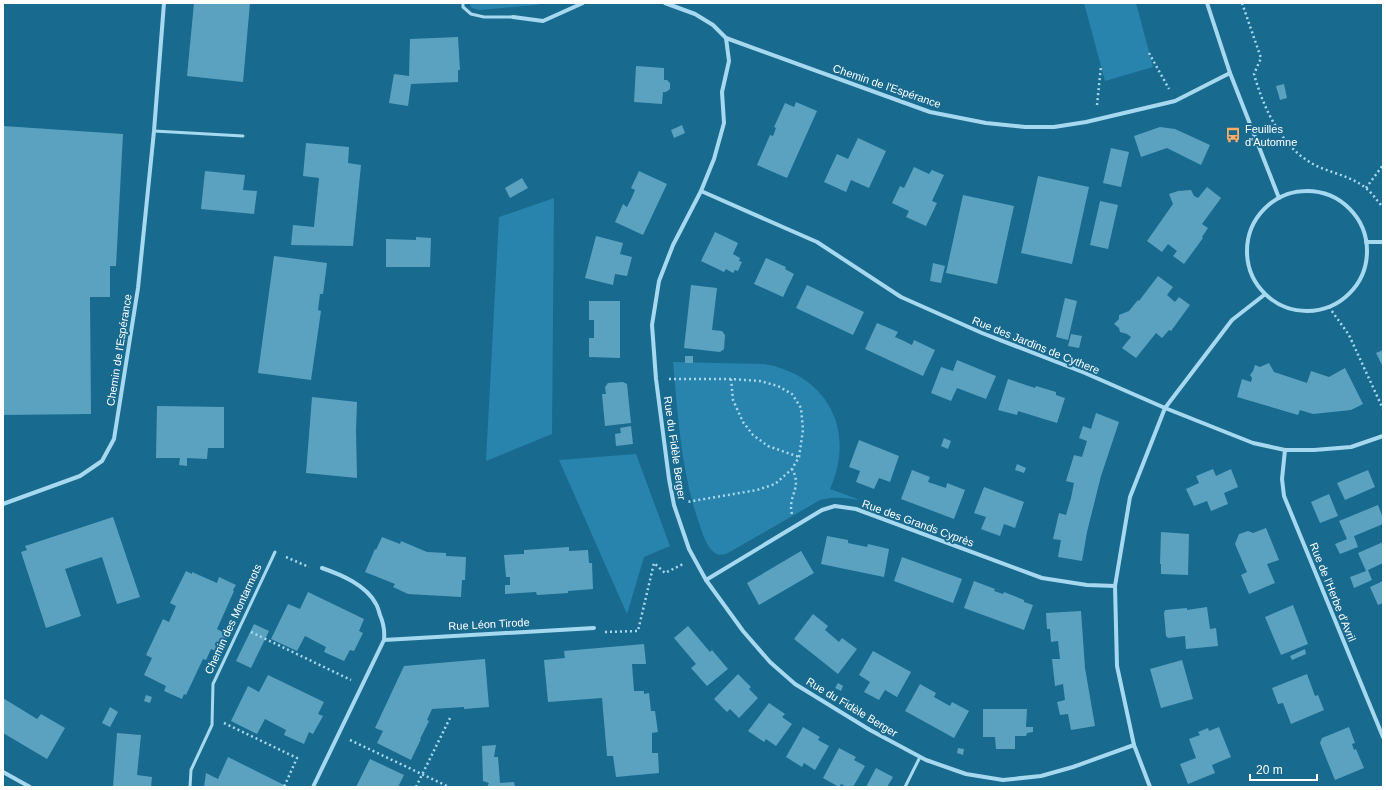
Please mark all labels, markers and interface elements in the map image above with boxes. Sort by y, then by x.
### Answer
street label: Chemin de l'Espérance [831,62,943,110]
place label: Feuilles d'Automne [1245,123,1297,148]
bus stop icon: Feuilles d'Automne [1224,126,1242,144]
street label: Chemin de l'Espérance [104,293,134,407]
street label: Rue des Jardins de Cythere [971,314,1101,376]
street label: Rue du Fidèle Berger [662,395,688,501]
street label: Rue des Grands Cyprès [861,497,976,549]
street label: Rue de l'Herbe d'Avril [1308,541,1358,643]
street label: Chemin des Montarmots [202,562,264,676]
street label: Rue Léon Tirode [448,616,530,632]
street label: Rue du Fidèle Berger [804,675,900,739]
scale bar [1250,756,1317,782]
text: 20 m [1256,763,1283,777]

